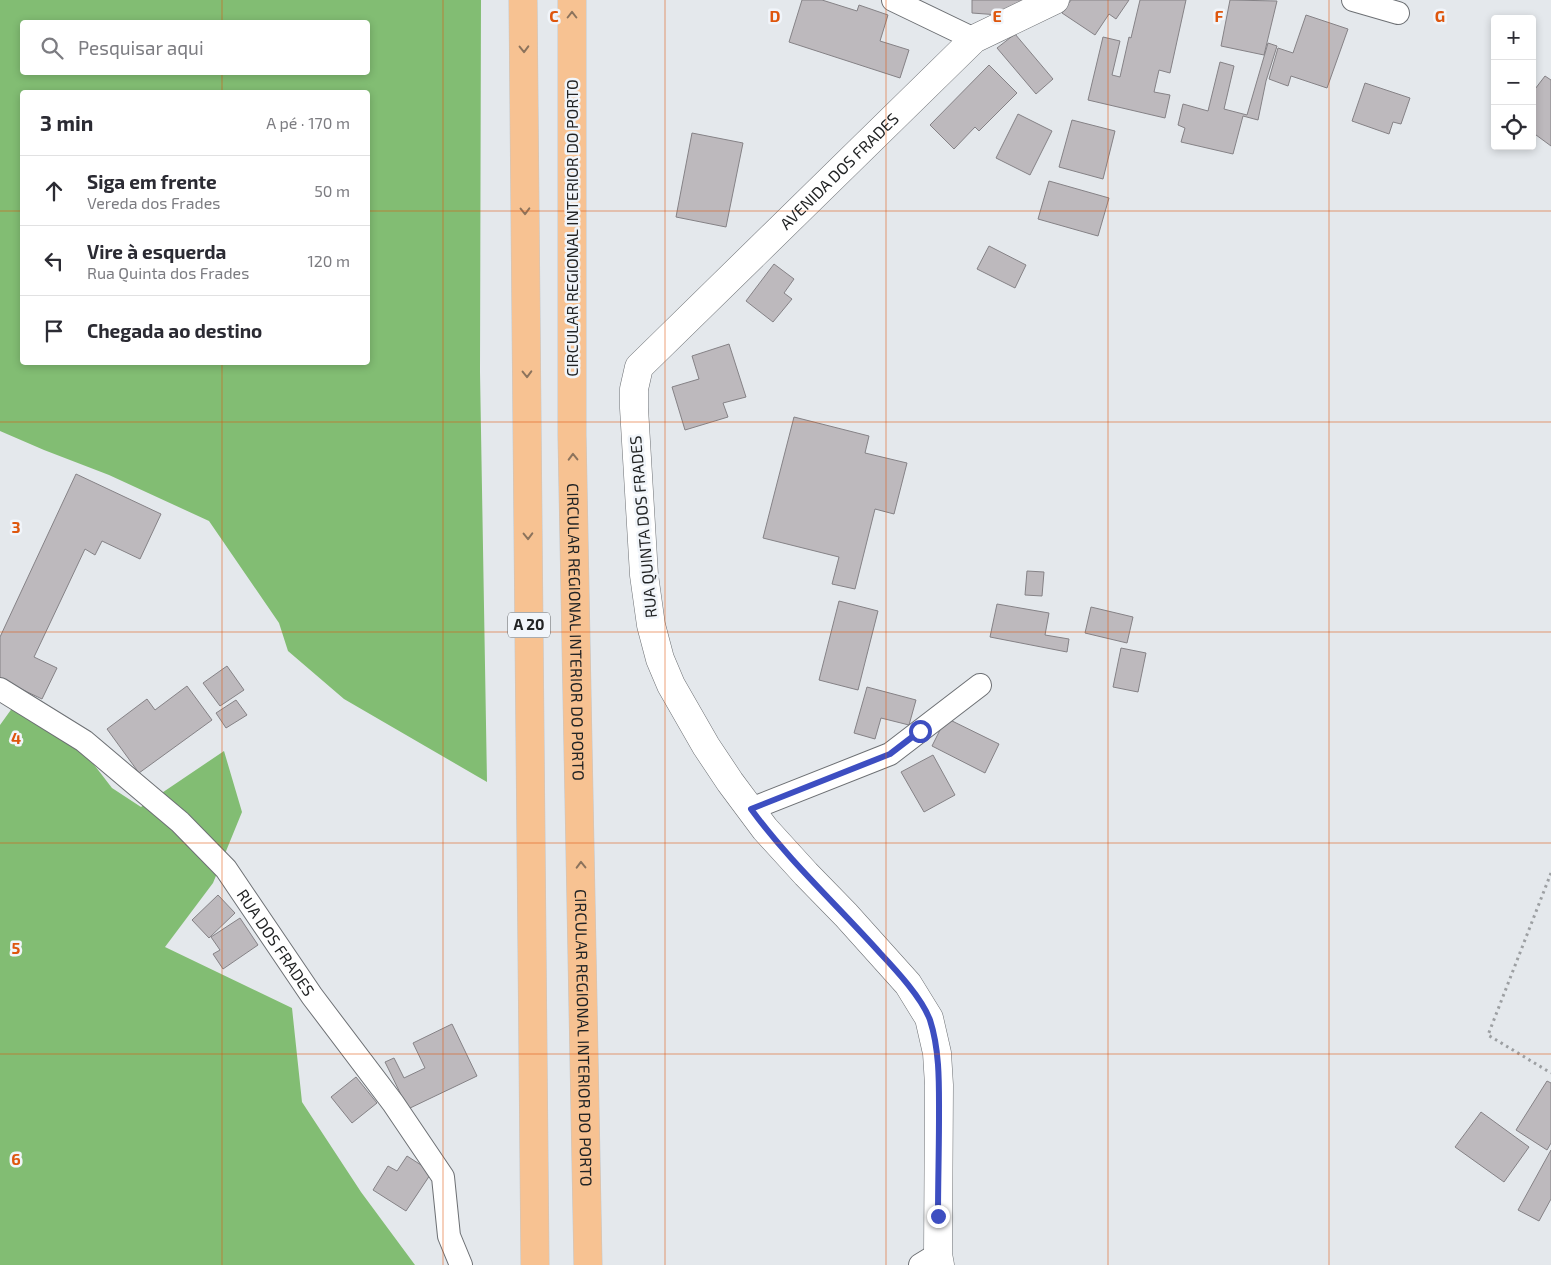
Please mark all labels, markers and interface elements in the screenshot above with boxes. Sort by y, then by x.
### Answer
text: C [549,6,559,25]
text: D [770,6,781,25]
text: E [992,6,1002,25]
text: F [1215,6,1224,25]
text: G [1435,6,1445,25]
one-way arrow [567,10,577,18]
map controls [1491,15,1536,150]
button: + [1491,15,1536,60]
search box [20,20,370,75]
icon: search [38,34,66,62]
text: Pesquisar aqui [78,36,204,59]
one-way arrow [519,45,529,53]
button: − [1491,60,1536,105]
street label: CIRCULAR REGIONAL INTERIOR DO PORTO [562,79,581,377]
button: locate [1491,105,1536,150]
street label: AVENIDA DOS FRADES [776,109,902,233]
text: 3 min [40,110,93,135]
text: A pé · 170 m [266,113,350,132]
text: Siga em frente [87,170,217,193]
icon: ahead [40,177,68,205]
text: 50 m [314,181,350,200]
text: Vereda dos Frades [87,193,220,212]
one-way arrow [520,208,530,215]
text: Vire à esquerda [87,240,226,263]
icon: left [40,247,68,275]
text: 120 m [307,251,350,270]
text: Rua Quinta dos Frades [87,263,249,282]
icon: arrive [40,317,68,345]
text: Chegada ao destino [87,319,262,342]
one-way arrow [522,370,532,378]
street label: RUA QUINTA DOS FRADES [625,435,661,619]
one-way arrow [567,453,578,461]
street label: CIRCULAR REGIONAL INTERIOR DO PORTO [564,483,589,781]
text: 3 [11,517,21,536]
one-way arrow [523,532,533,540]
road number: A 20 [508,612,550,638]
route start [909,720,932,743]
text: 4 [11,728,21,747]
one-way arrow [576,860,586,868]
street label: RUA DOS FRADES [233,885,319,999]
street label: CIRCULAR REGIONAL INTERIOR DO PORTO [572,889,596,1187]
text: 5 [12,938,21,957]
text: 6 [11,1149,21,1168]
route end [927,1205,950,1228]

